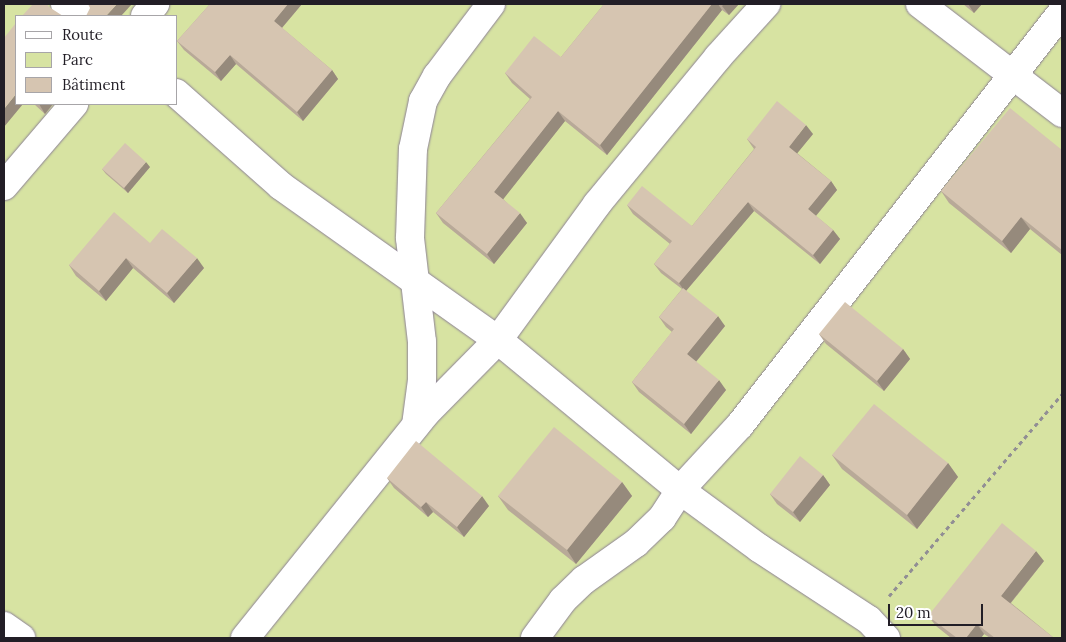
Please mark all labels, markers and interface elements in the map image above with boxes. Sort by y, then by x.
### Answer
legend [15,15,178,105]
text: Route [62,25,103,44]
text: Parc [62,50,93,69]
text: Bâtiment [62,75,125,94]
scale bar [891,594,986,626]
text: 20 m [896,603,931,622]

